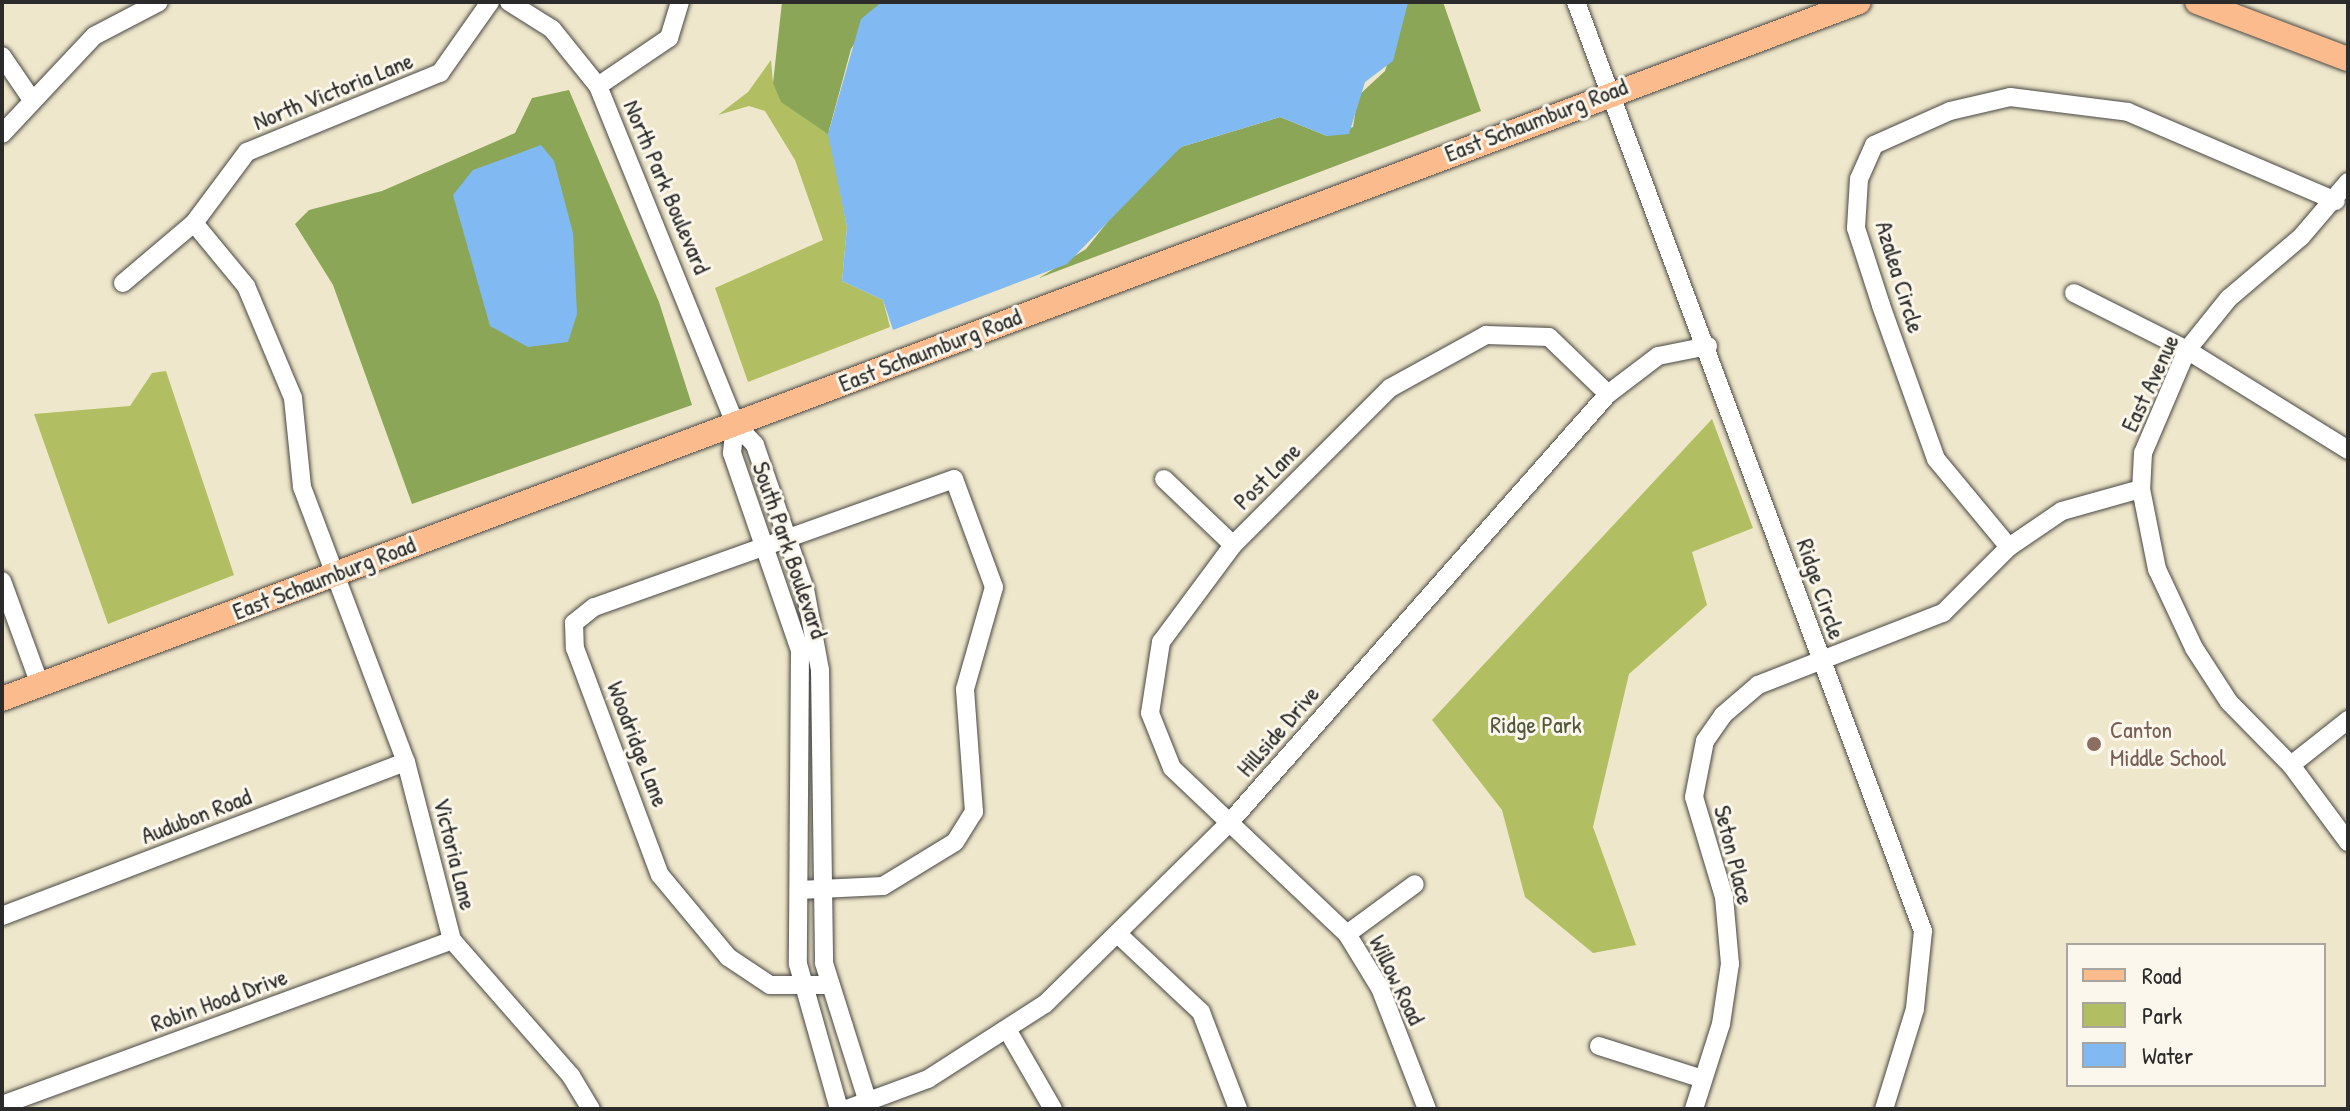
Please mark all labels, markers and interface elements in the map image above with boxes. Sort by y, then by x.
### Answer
street label: North Victoria Lane [249,46,417,136]
street label: East Schaumburg Road [1441,72,1631,168]
street label: North Park Boulevard [617,96,717,278]
street label: Azalea Circle [1869,218,1931,336]
street label: East Schaumburg Road [835,302,1025,398]
street label: East Avenue [2115,330,2185,436]
street label: Post Lane [1227,436,1307,516]
street label: South Park Boulevard [746,458,834,642]
street label: East Schaumburg Road [229,530,419,626]
street label: Ridge Circle [1790,535,1852,643]
street label: Woodridge Lane [601,677,675,811]
street label: Hillside Drive [1231,680,1325,782]
park label: Ridge Park [1490,711,1582,739]
place label: Canton Middle School [2110,716,2226,772]
marker: Canton Middle School [2085,735,2103,753]
street label: Audubon Road [137,782,255,850]
street label: Victoria Lane [427,795,483,913]
street label: Seton Place [1708,802,1760,908]
street label: Willow Road [1363,930,1431,1030]
legend [2066,943,2326,1087]
text: Road [2142,959,2181,991]
street label: Robin Hood Drive [147,962,291,1038]
text: Park [2142,999,2182,1031]
text: Water [2142,1039,2193,1071]

